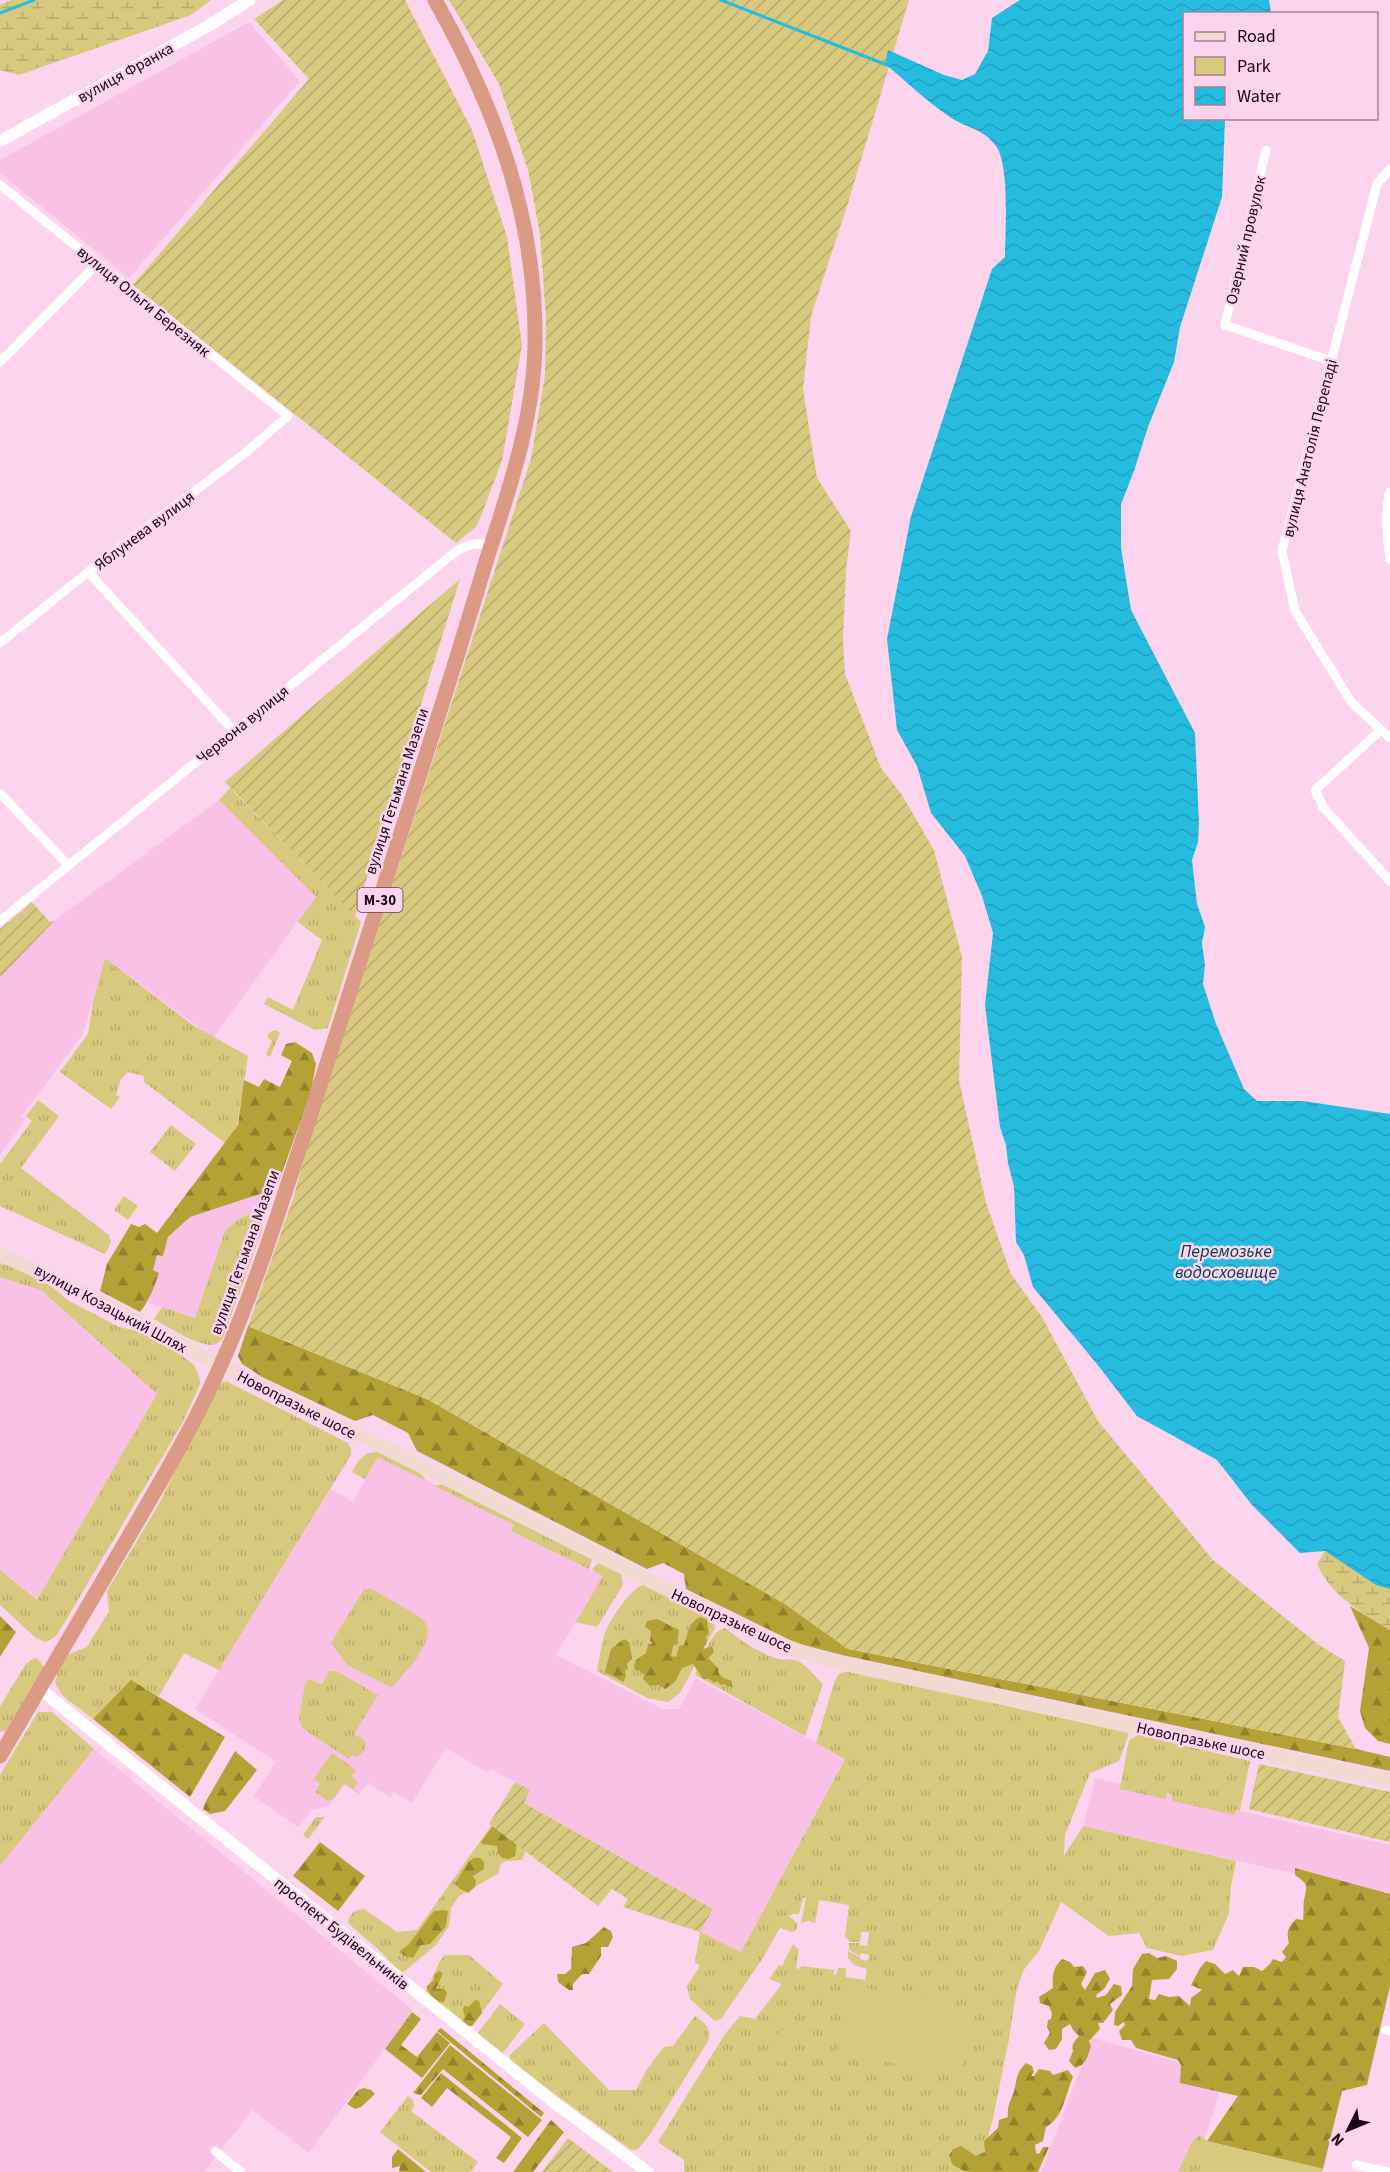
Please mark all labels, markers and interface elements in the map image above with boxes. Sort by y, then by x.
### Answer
legend [1183,12,1378,120]
text: Road [1237,24,1276,49]
street label: вулиця Франка [74,37,177,108]
text: Park [1237,54,1271,79]
text: Water [1237,84,1281,109]
street label: Озерний провулок [1220,174,1272,307]
street label: вулиця Ольги Березняк [72,241,215,362]
street label: вулиця Анатолія Перепаді [1277,357,1343,540]
street label: Яблунева вулиця [90,486,199,576]
street label: Червона вулиця [192,680,294,769]
street label: вулиця Гетьмана Мазепи [360,705,434,877]
road number: М-30 [358,888,403,912]
street label: вулиця Гетьмана Мазепи [205,1167,285,1338]
water label: Перемозьке водосховище [1175,1239,1277,1285]
street label: вулиця Козацький Шлях [30,1259,191,1359]
street label: Новопразьке шосе [233,1365,360,1444]
street label: Новопразьке шосе [668,1583,796,1659]
street label: Новопразьке шосе [1134,1717,1267,1765]
street label: проспект Будівельників [269,1872,414,1995]
north arrow [1318,2100,1378,2160]
text: N [1326,2128,1349,2151]

